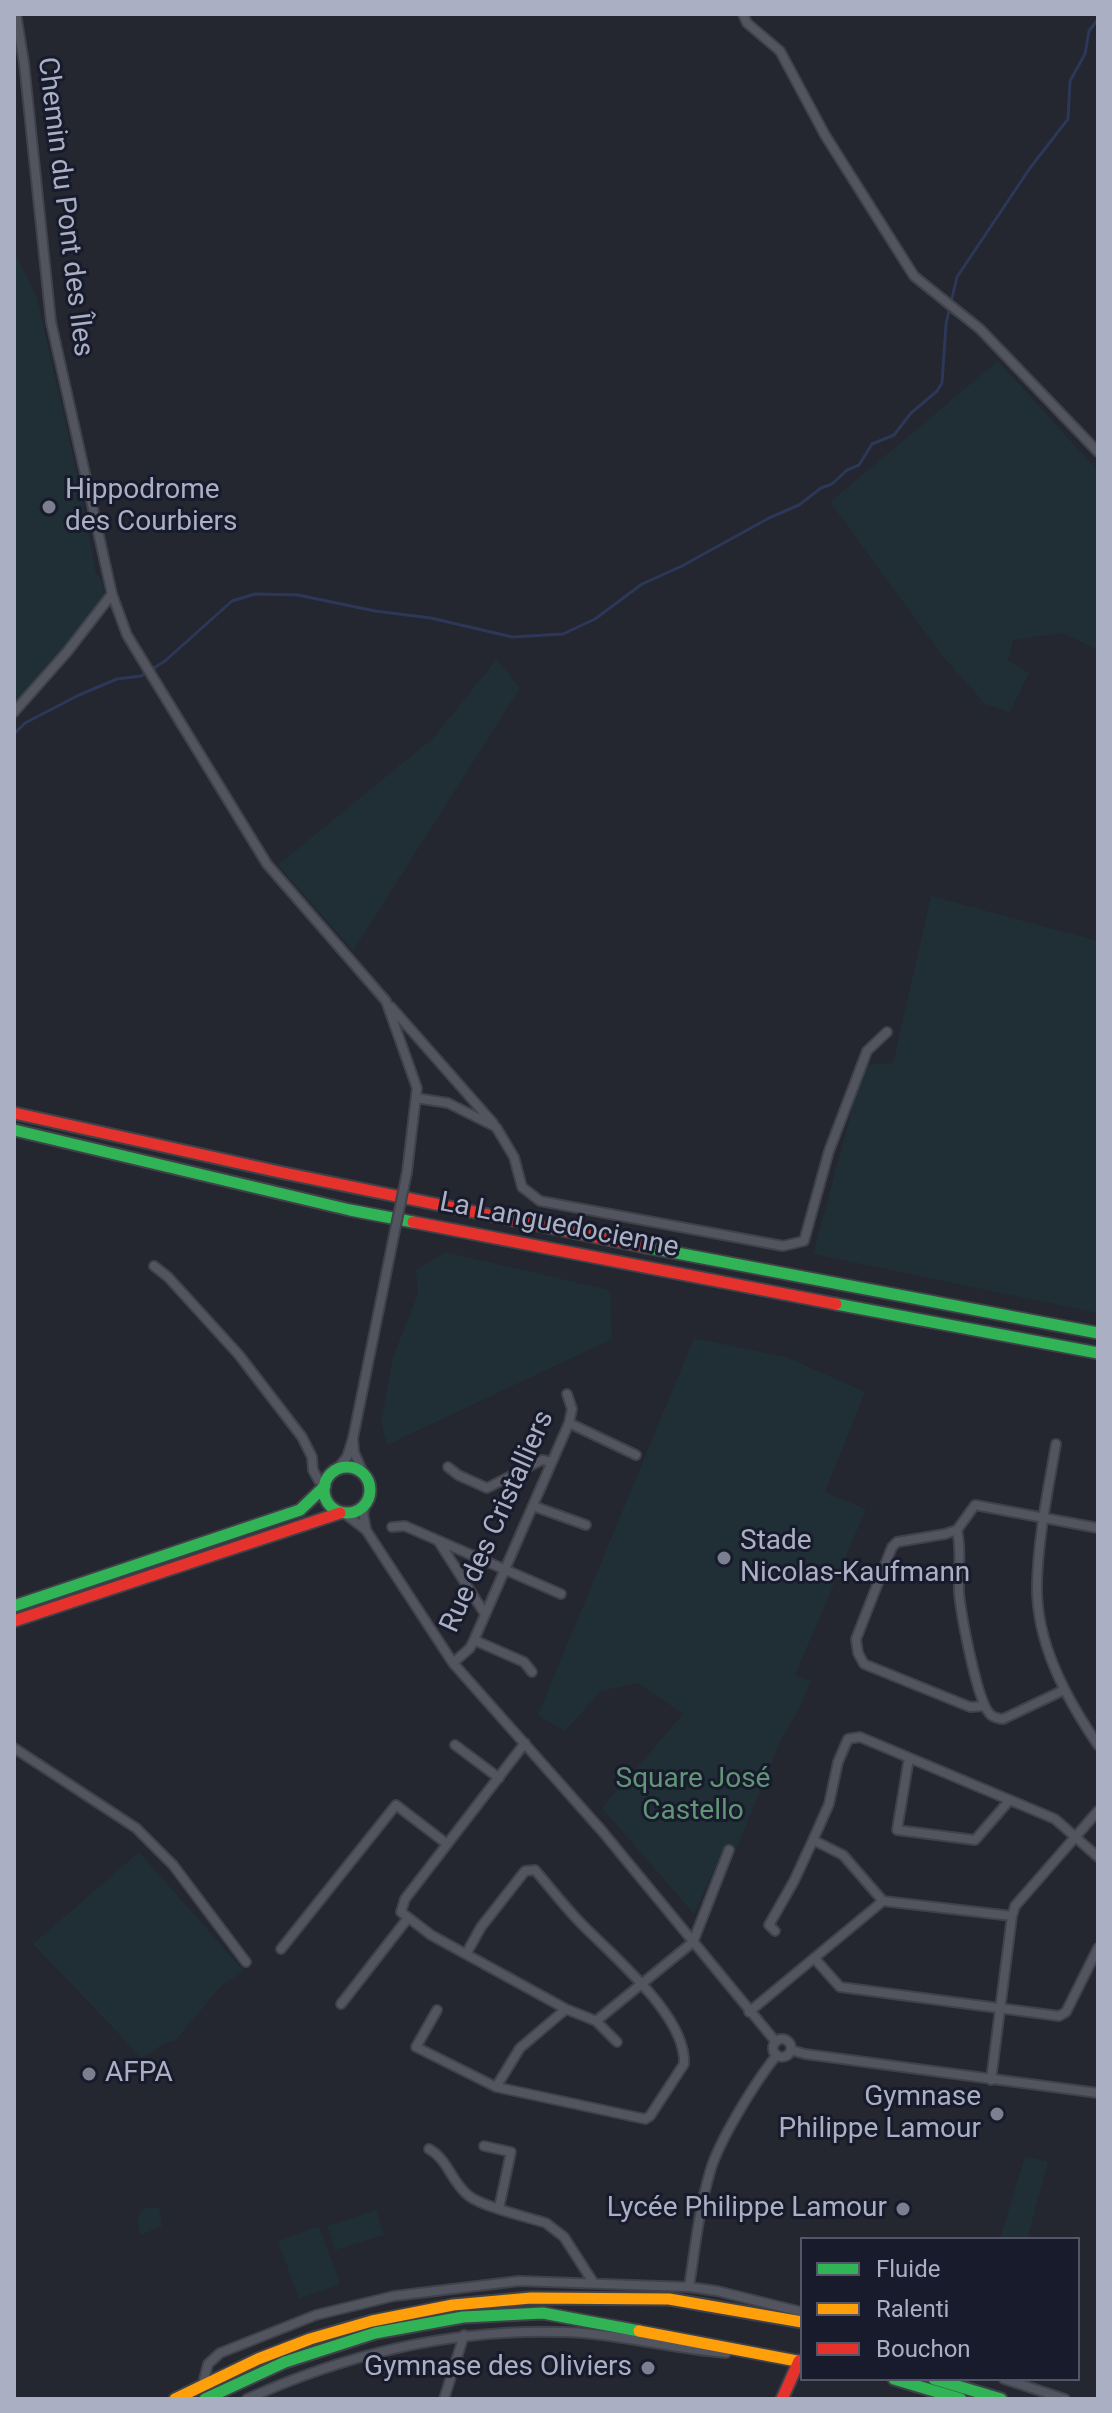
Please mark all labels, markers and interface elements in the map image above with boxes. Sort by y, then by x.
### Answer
street label: Chemin du Pont des Îles [29,55,99,359]
place label: Hippodrome des Courbiers [65,474,237,540]
marker: Hippodrome des Courbiers [40,498,58,516]
street label: La Languedocienne [437,1186,681,1266]
street label: Rue des Cristalliers [434,1406,562,1638]
place label: Stade Nicolas-Kaufmann [740,1525,970,1591]
marker: Stade Nicolas-Kaufmann [715,1549,733,1567]
park label: Square José Castello [616,1763,770,1829]
place label: AFPA [105,2057,173,2091]
marker: AFPA [80,2065,98,2083]
place label: Gymnase Philippe Lamour [778,2081,981,2147]
marker: Gymnase Philippe Lamour [988,2105,1006,2123]
place label: Lycée Philippe Lamour [607,2192,887,2226]
marker: Lycée Philippe Lamour [894,2200,912,2218]
legend [800,2237,1080,2381]
text: Fluide [876,2255,940,2283]
text: Ralenti [876,2295,949,2323]
text: Bouchon [876,2335,971,2363]
place label: Gymnase des Oliviers [364,2351,632,2385]
marker: Gymnase des Oliviers [639,2359,657,2377]

